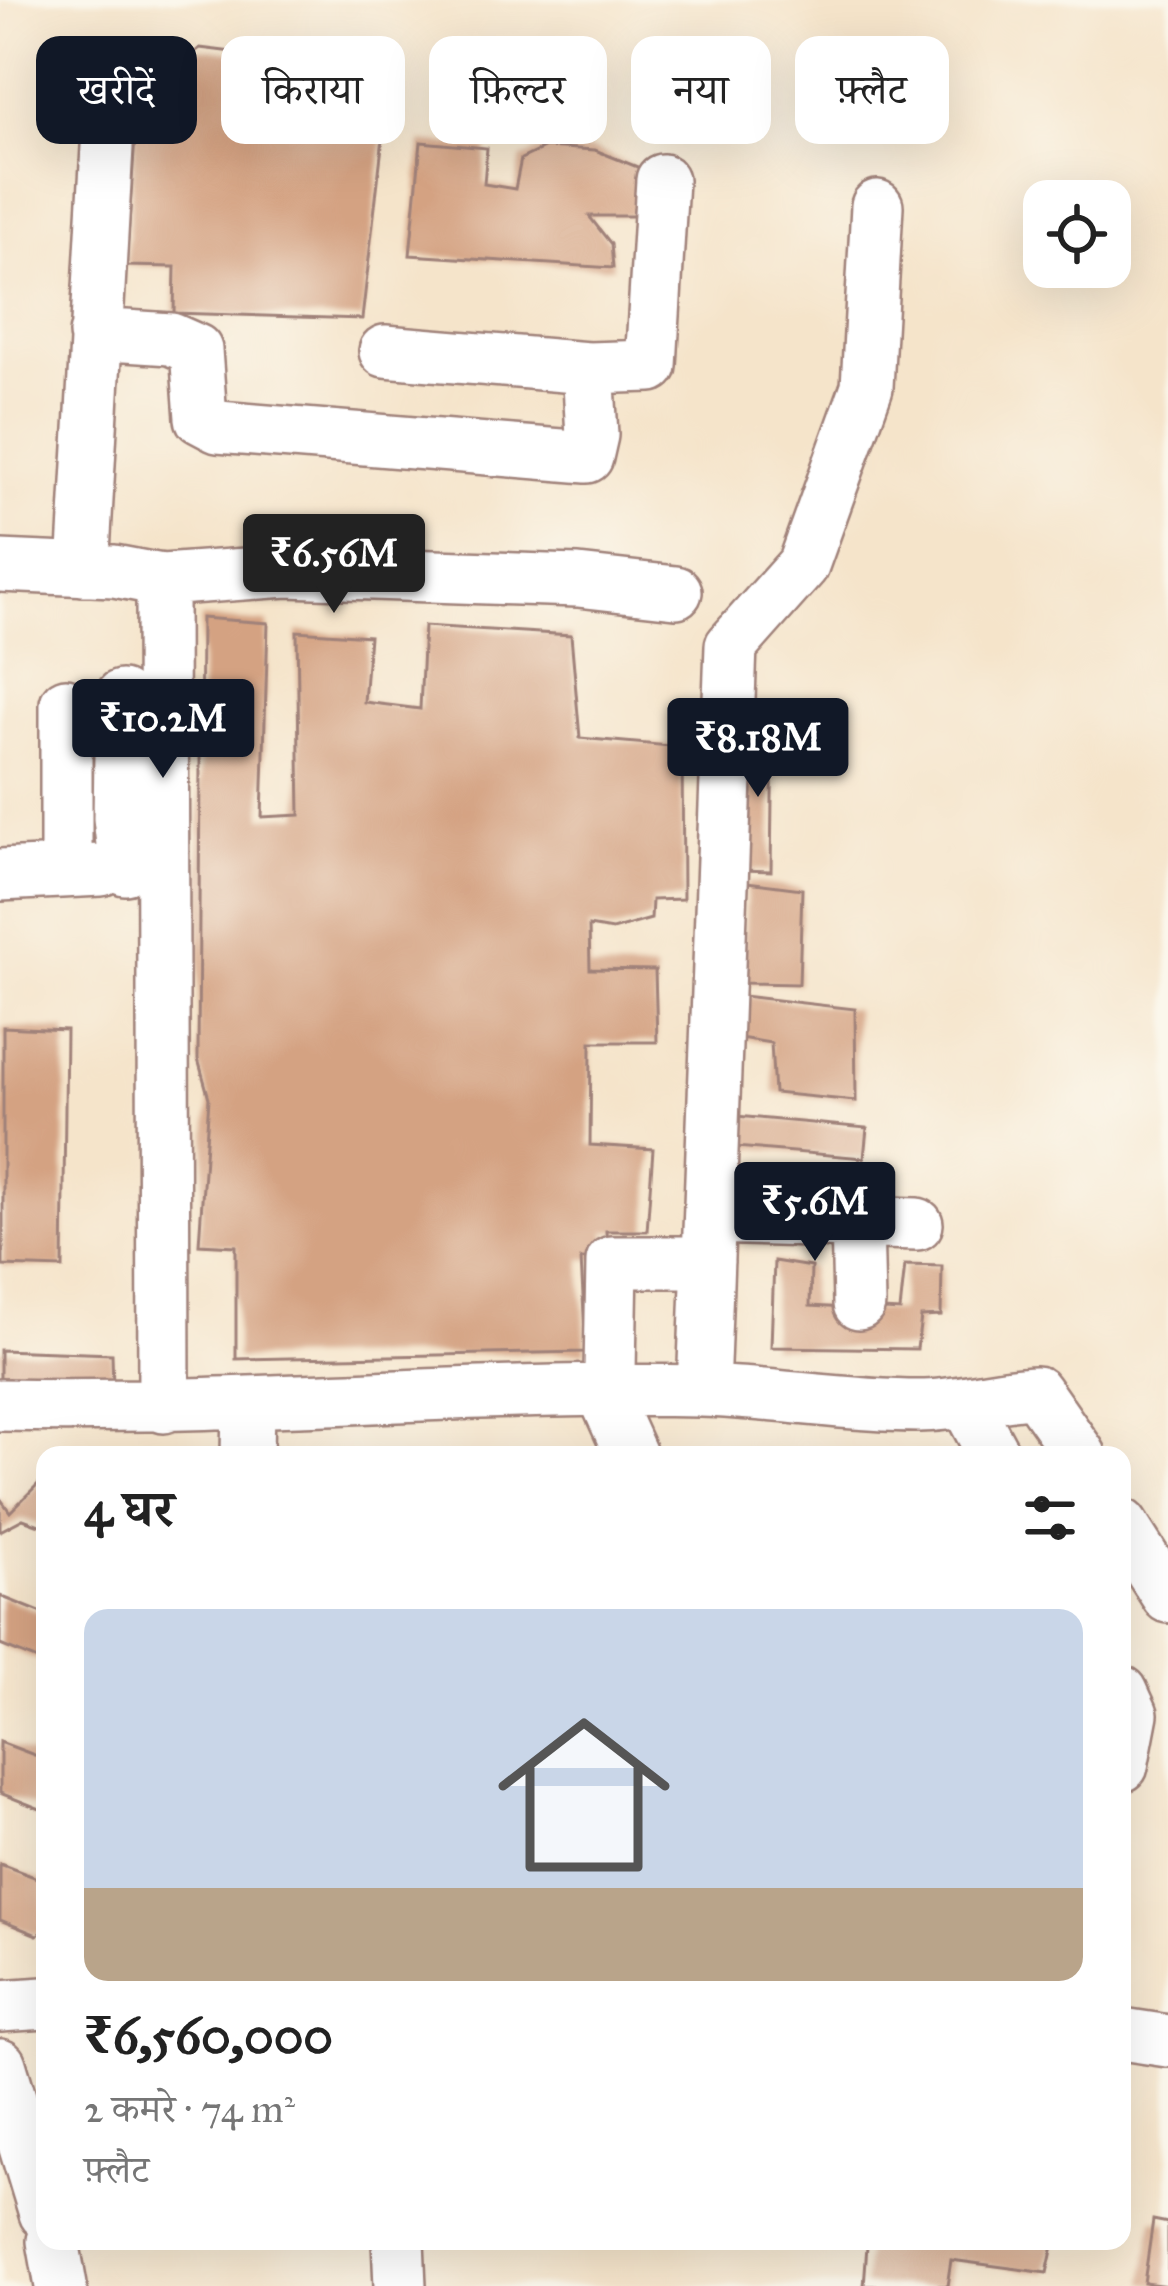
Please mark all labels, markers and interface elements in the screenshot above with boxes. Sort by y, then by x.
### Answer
chip: खरीदें [36,36,197,144]
chip: किराया [221,36,405,144]
chip: फ़िल्टर [429,36,607,144]
chip: नया [631,36,771,144]
chip: फ़्लैट [795,36,949,144]
map controls [1023,180,1131,288]
button: locate [1023,180,1131,288]
pin: ₹6.56M [236,514,432,616]
text: ₹6.56M [270,529,398,577]
pin: ₹10.2M [65,679,261,781]
text: ₹10.2M [99,694,227,742]
pin: ₹8.18M [660,698,856,800]
text: ₹8.18M [694,713,822,761]
pin: ₹5.6M [731,1162,899,1264]
text: ₹5.6M [761,1177,869,1225]
text: 4 घर [84,1478,174,1540]
icon: filters [1017,1485,1083,1551]
icon: home [476,1687,692,1903]
text: ₹6,560,000 [84,2005,333,2067]
text: 2 कमरे · 74 m² [84,2085,295,2133]
text: फ़्लैट [84,2146,149,2194]

